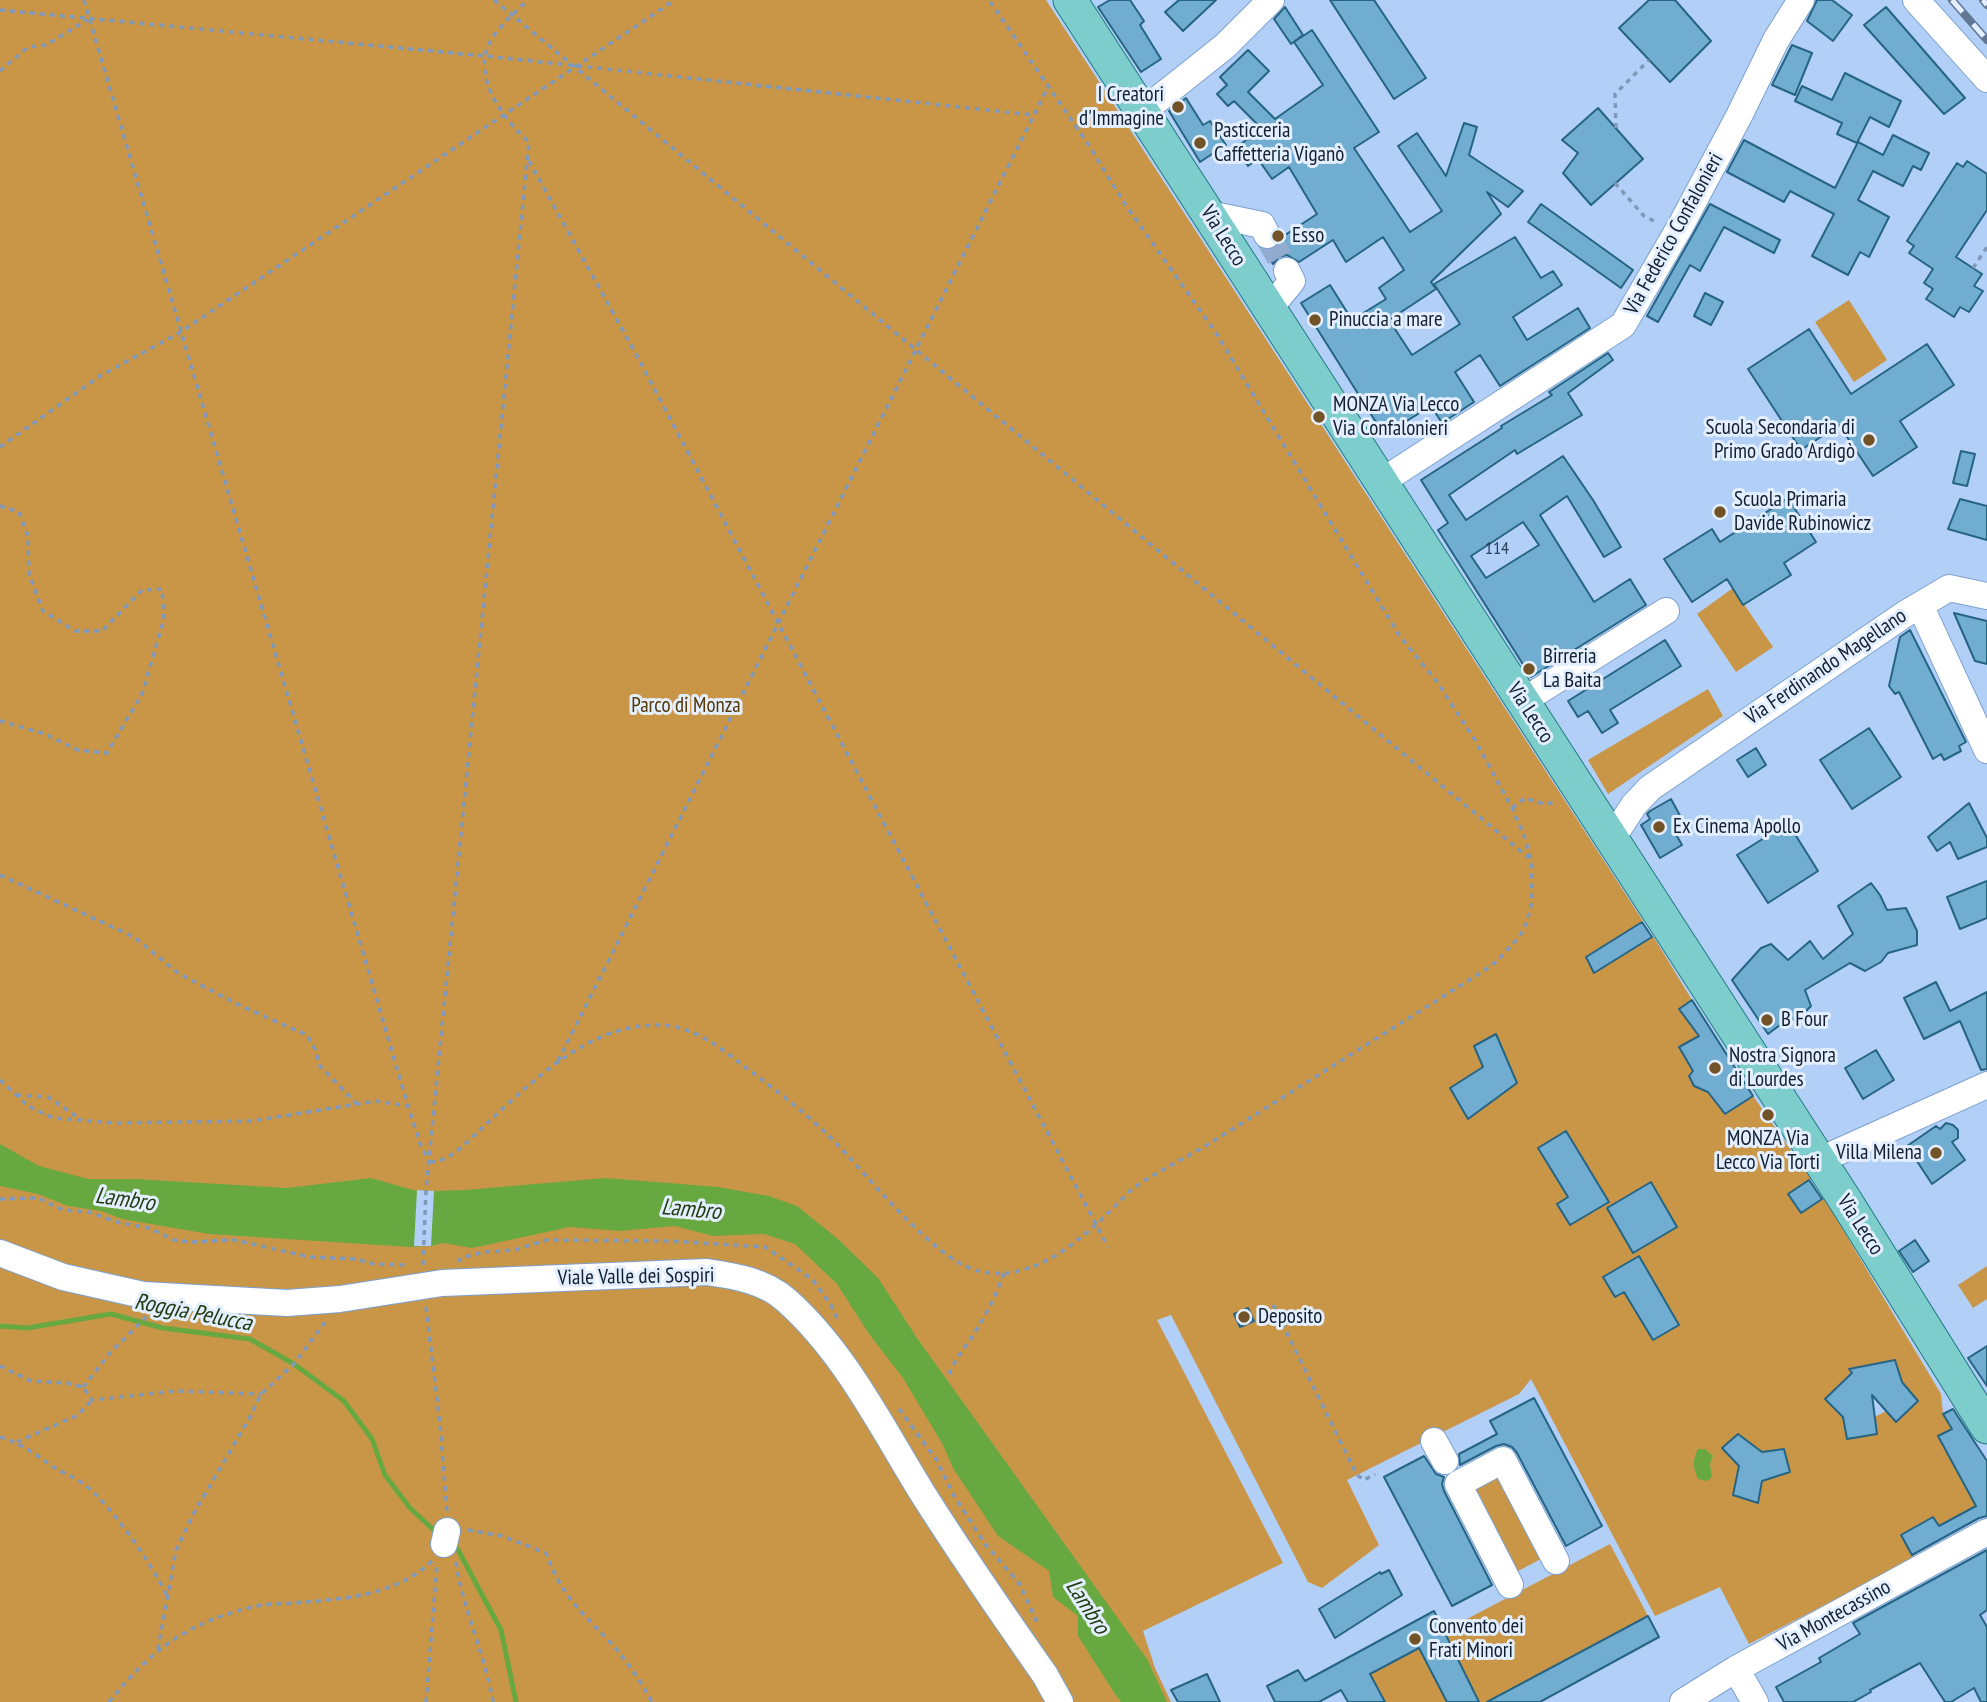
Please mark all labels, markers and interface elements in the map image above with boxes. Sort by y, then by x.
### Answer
place label: I Creatori d'Immagine [1079,82,1164,132]
marker: I Creatori d'Immagine [1170,99,1186,115]
place label: Pasticceria Caffetteria Viganò [1214,118,1344,168]
marker: Pasticceria Caffetteria Viganò [1192,135,1208,151]
street label: Via Federico Confalonieri [1619,149,1729,319]
street label: Via Lecco [1195,201,1251,271]
place label: Esso [1292,223,1324,249]
marker: Esso [1270,228,1286,244]
place label: Pinuccia a mare [1329,307,1443,333]
marker: Pinuccia a mare [1307,312,1323,328]
place label: MONZA Via Lecco Via Confalonieri [1333,392,1459,442]
marker: MONZA Via Lecco Via Confalonieri [1311,409,1327,425]
place label: Scuola Secondaria di Primo Grado Ardigò [1705,415,1855,465]
marker: Scuola Secondaria di Primo Grado Ardigò [1861,432,1877,448]
place label: Scuola Primaria Davide Rubinowicz [1734,487,1871,537]
marker: Scuola Primaria Davide Rubinowicz [1712,504,1728,520]
house number: 114 [1485,538,1509,560]
street label: Via Ferdinando Magellano [1740,604,1912,730]
place label: Birreria La Baita [1543,644,1601,694]
marker: Birreria La Baita [1521,661,1537,677]
street label: Via Lecco [1501,678,1559,748]
park label: Parco di Monza [631,693,741,719]
place label: Ex Cinema Apollo [1673,814,1801,840]
marker: Ex Cinema Apollo [1651,819,1667,835]
place label: B Four [1781,1007,1828,1033]
marker: B Four [1759,1012,1775,1028]
place label: Nostra Signora di Lourdes [1729,1043,1836,1093]
marker: Nostra Signora di Lourdes [1707,1060,1723,1076]
marker: MONZA Via Lecco Via Torti [1760,1107,1776,1123]
place label: MONZA Via Lecco Via Torti [1716,1126,1820,1176]
place label: Villa Milena [1836,1140,1922,1166]
marker: Villa Milena [1928,1145,1944,1161]
water label: Lambro [94,1182,156,1218]
street label: Via Lecco [1831,1190,1889,1260]
water label: Lambro [660,1194,722,1226]
street label: Viale Valle dei Sospiri [557,1263,715,1291]
water label: Roggia Pelucca [132,1288,254,1338]
place label: Deposito [1258,1304,1322,1330]
marker: Deposito [1236,1309,1252,1325]
water label: Lambro [1059,1574,1115,1640]
street label: Via Montecassino [1773,1574,1895,1658]
place label: Convento dei Frati Minori [1429,1614,1524,1664]
marker: Convento dei Frati Minori [1407,1631,1423,1647]

